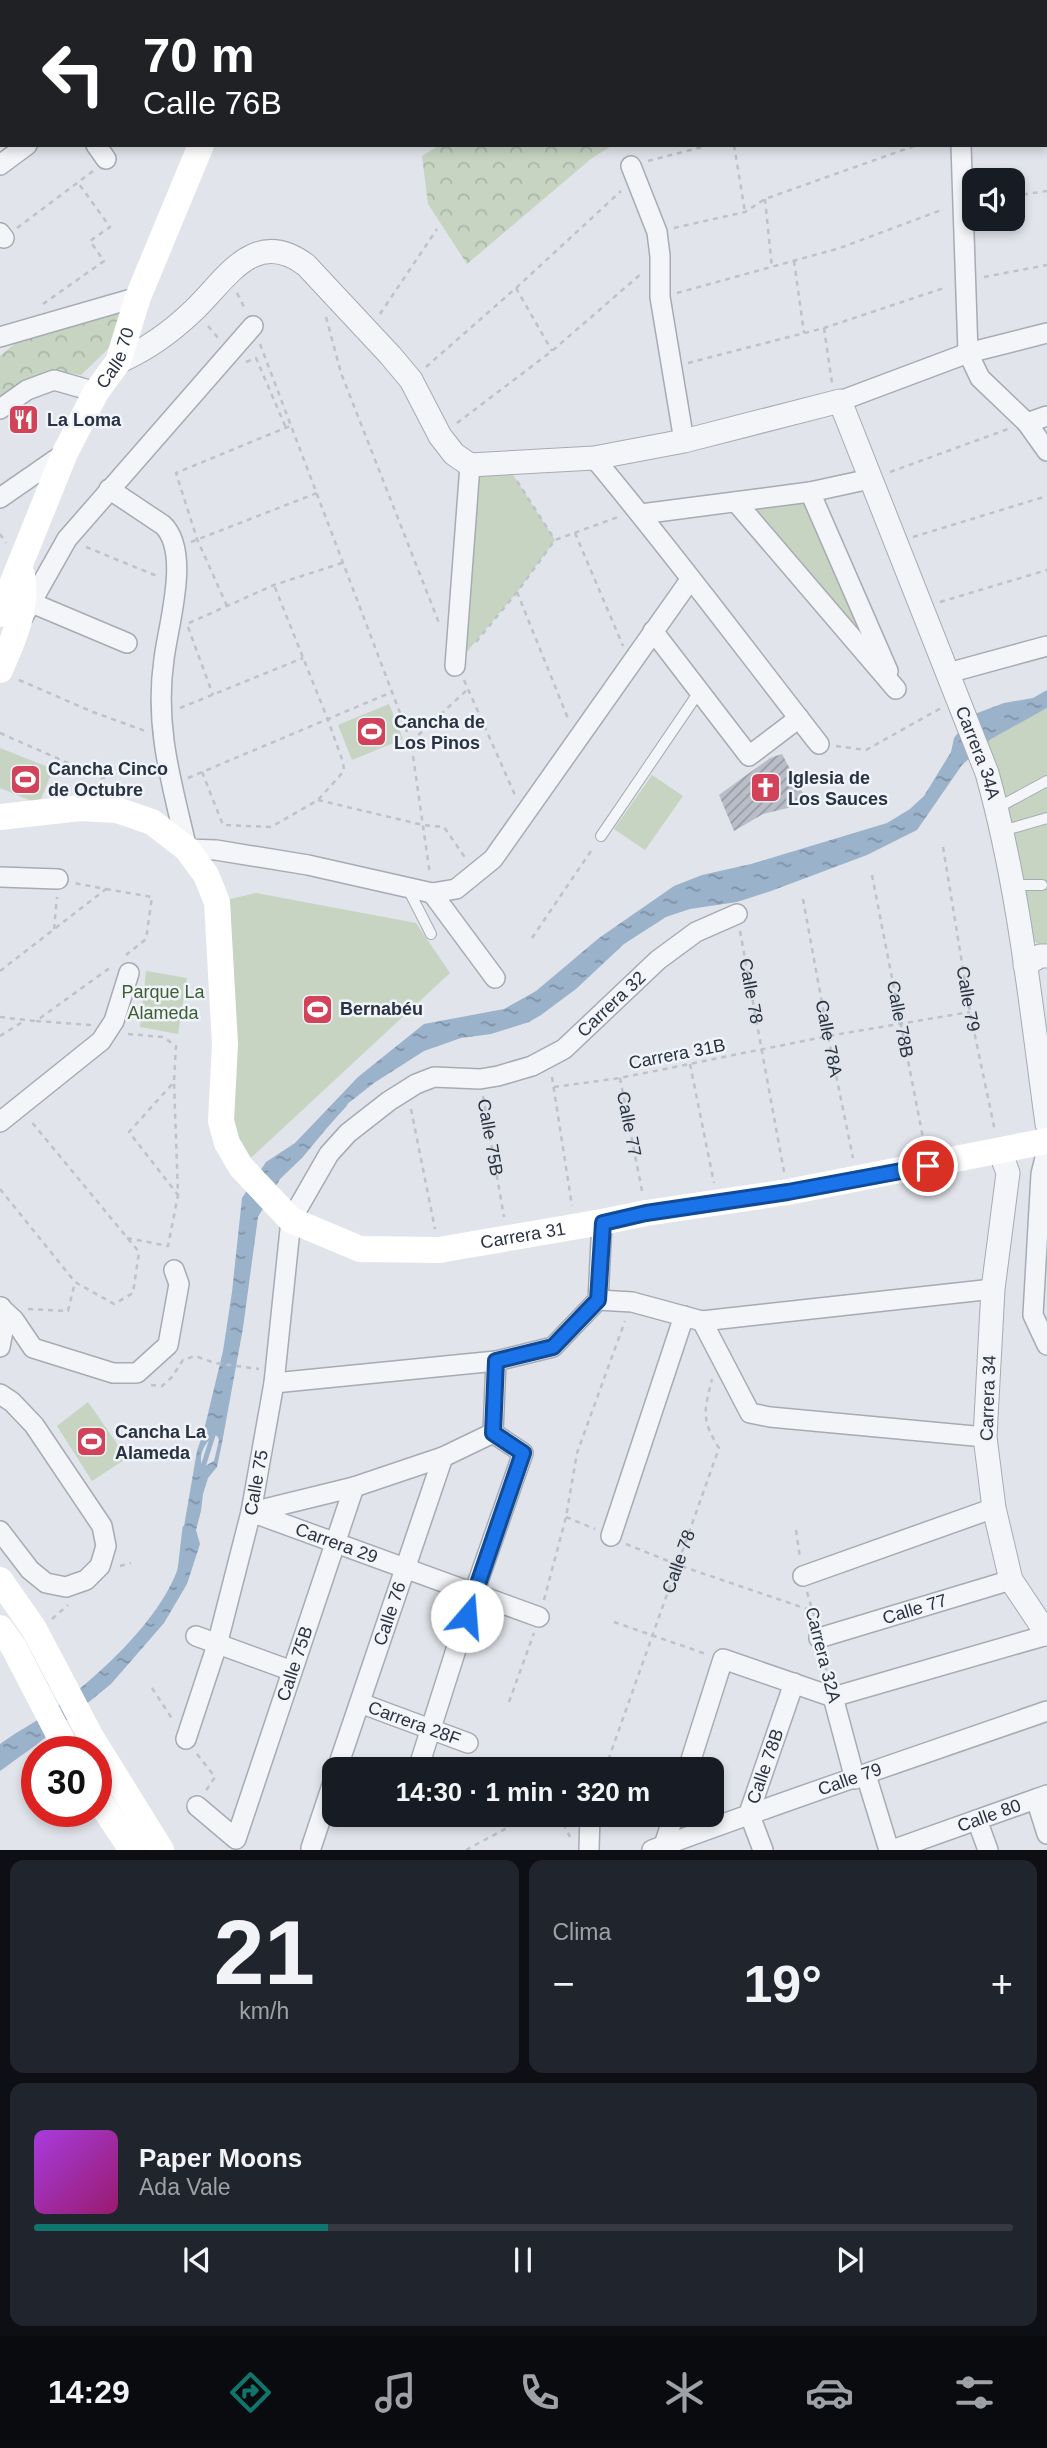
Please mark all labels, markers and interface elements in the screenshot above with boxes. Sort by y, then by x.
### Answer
icon: left [28,28,119,119]
text: 70 m [143,28,255,82]
text: Calle 76B [143,85,282,121]
map controls [962,168,1025,231]
button: sound [962,168,1025,231]
street label: Calle 70 [92,325,138,392]
restaurant icon: La Loma [7,403,41,437]
place label: La Loma [47,410,122,430]
street label: Carrera 34A [952,703,1004,802]
place label: Cancha de Los Pinos [394,712,485,753]
sports icon: Cancha de Los Pinos [354,715,388,749]
place label: Cancha Cinco de Octubre [48,759,168,800]
sports icon: Cancha Cinco de Octubre [8,762,42,796]
place label: Iglesia de Los Sauces [788,768,888,809]
church icon: Iglesia de Los Sauces [748,771,782,805]
street label: Calle 78 [735,957,767,1025]
street label: Calle 79 [953,965,984,1033]
street label: Carrera 32 [573,967,649,1041]
street label: Calle 78B [883,979,917,1060]
park label: Parque La Alameda [121,982,206,1023]
sports icon: Bernabéu [300,992,334,1026]
street label: Calle 78A [812,998,846,1079]
place label: Bernabéu [340,999,423,1019]
street label: Carrera 31B [627,1035,727,1073]
street label: Calle 77 [613,1090,645,1158]
street label: Calle 75B [474,1097,507,1178]
pin [898,1136,958,1196]
icon: arrive [909,1147,947,1185]
street label: Carrera 31 [479,1218,567,1253]
street label: Carrera 34 [977,1355,999,1441]
place label: Cancha La Alameda [115,1422,207,1463]
sports icon: Cancha La Alameda [75,1425,109,1459]
street label: Calle 75 [241,1448,272,1517]
street label: Carrera 29 [293,1519,380,1567]
street label: Calle 78 [658,1527,699,1596]
street label: Calle 76 [370,1579,410,1648]
position arrow [430,1579,504,1653]
street label: Calle 77 [880,1590,949,1628]
street label: Carrera 32A [801,1605,845,1705]
street label: Calle 75B [273,1623,317,1704]
street label: Carrera 28F [365,1697,463,1749]
street label: Calle 78B [743,1726,787,1806]
speed limit sign: 30 [21,1736,112,1827]
street label: Calle 79 [815,1759,884,1799]
text: 14:30 · 1 min · 320 m [396,1777,650,1807]
street label: Calle 80 [955,1795,1024,1836]
text: 21 [214,1902,315,2003]
text: Clima [553,1919,611,1945]
text: 19° [743,1955,822,2013]
text: − [553,1963,575,2005]
text: + [991,1963,1013,2005]
text: km/h [239,1998,289,2024]
text: Paper Moons [139,2143,302,2173]
text: Ada Vale [139,2174,231,2200]
icon: previous [178,2241,216,2279]
icon: pause [504,2241,542,2279]
icon: next [831,2241,869,2279]
icon: directions [226,2368,275,2417]
icon: music [371,2368,420,2417]
icon: phone [515,2368,564,2417]
icon: climate [660,2368,709,2417]
icon: car [805,2368,854,2417]
icon: filters [950,2368,999,2417]
text: 14:29 [48,2374,130,2410]

